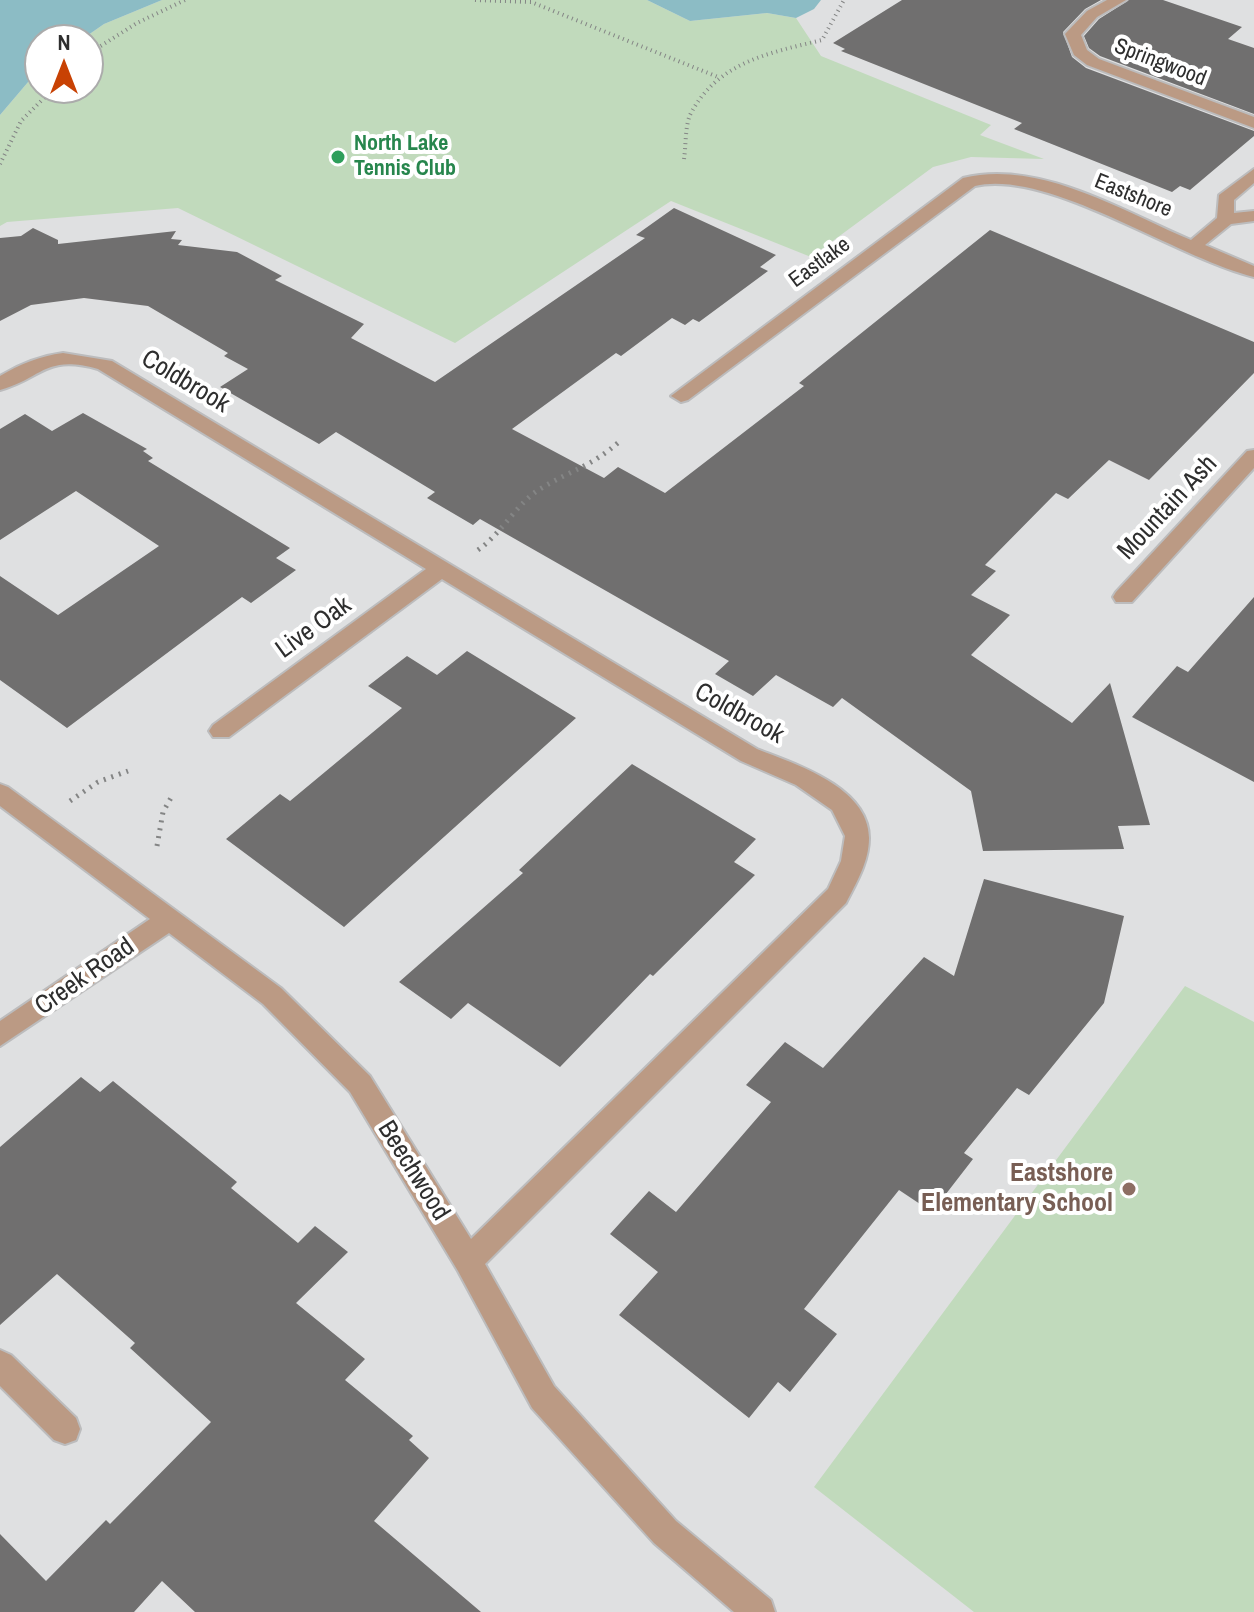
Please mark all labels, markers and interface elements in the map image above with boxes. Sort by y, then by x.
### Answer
north arrow [24,24,104,104]
text: N [57,27,71,57]
street label: Springwood [1110,33,1210,93]
place label: North Lake Tennis Club [354,131,456,182]
marker: North Lake Tennis Club [329,148,347,166]
street label: Eastshore [1090,169,1176,223]
street label: Eastlake [784,232,856,294]
street label: Coldbrook [135,344,235,420]
street label: Mountain Ash [1112,449,1224,567]
street label: Live Oak [270,590,358,666]
street label: Coldbrook [689,677,789,751]
street label: Creek Road [29,932,141,1022]
street label: Beechwood [370,1115,456,1227]
place label: Eastshore Elementary School [921,1158,1113,1220]
marker: Eastshore Elementary School [1120,1180,1138,1198]

